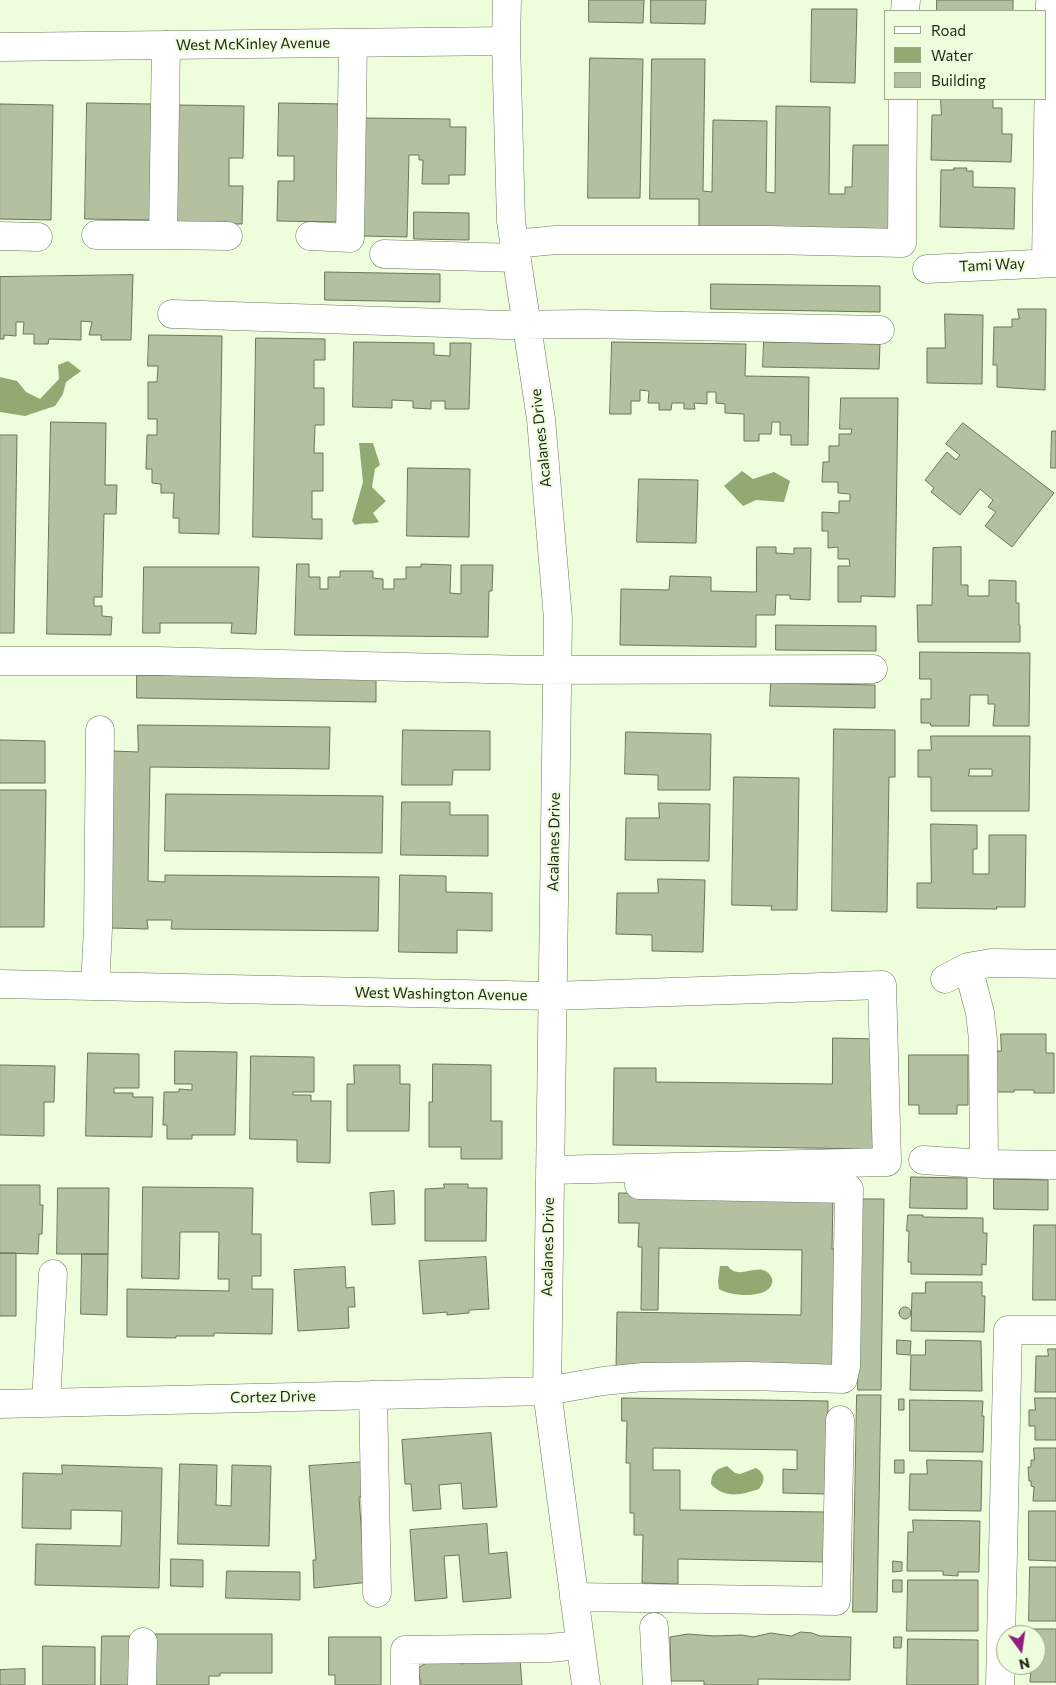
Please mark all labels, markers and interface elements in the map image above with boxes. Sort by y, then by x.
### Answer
legend [884,10,1046,100]
text: Road [931,21,966,39]
street label: West McKinley Avenue [176,34,330,54]
text: Water [931,46,973,64]
text: Building [931,71,986,89]
street label: Tami Way [959,254,1025,276]
street label: Acalanes Drive [527,388,555,488]
street label: Acalanes Drive [544,792,564,892]
street label: West Washington Avenue [354,983,528,1005]
street label: Acalanes Drive [538,1197,558,1297]
street label: Cortez Drive [230,1387,316,1407]
north arrow [996,1625,1046,1675]
text: N [1017,1655,1032,1674]

